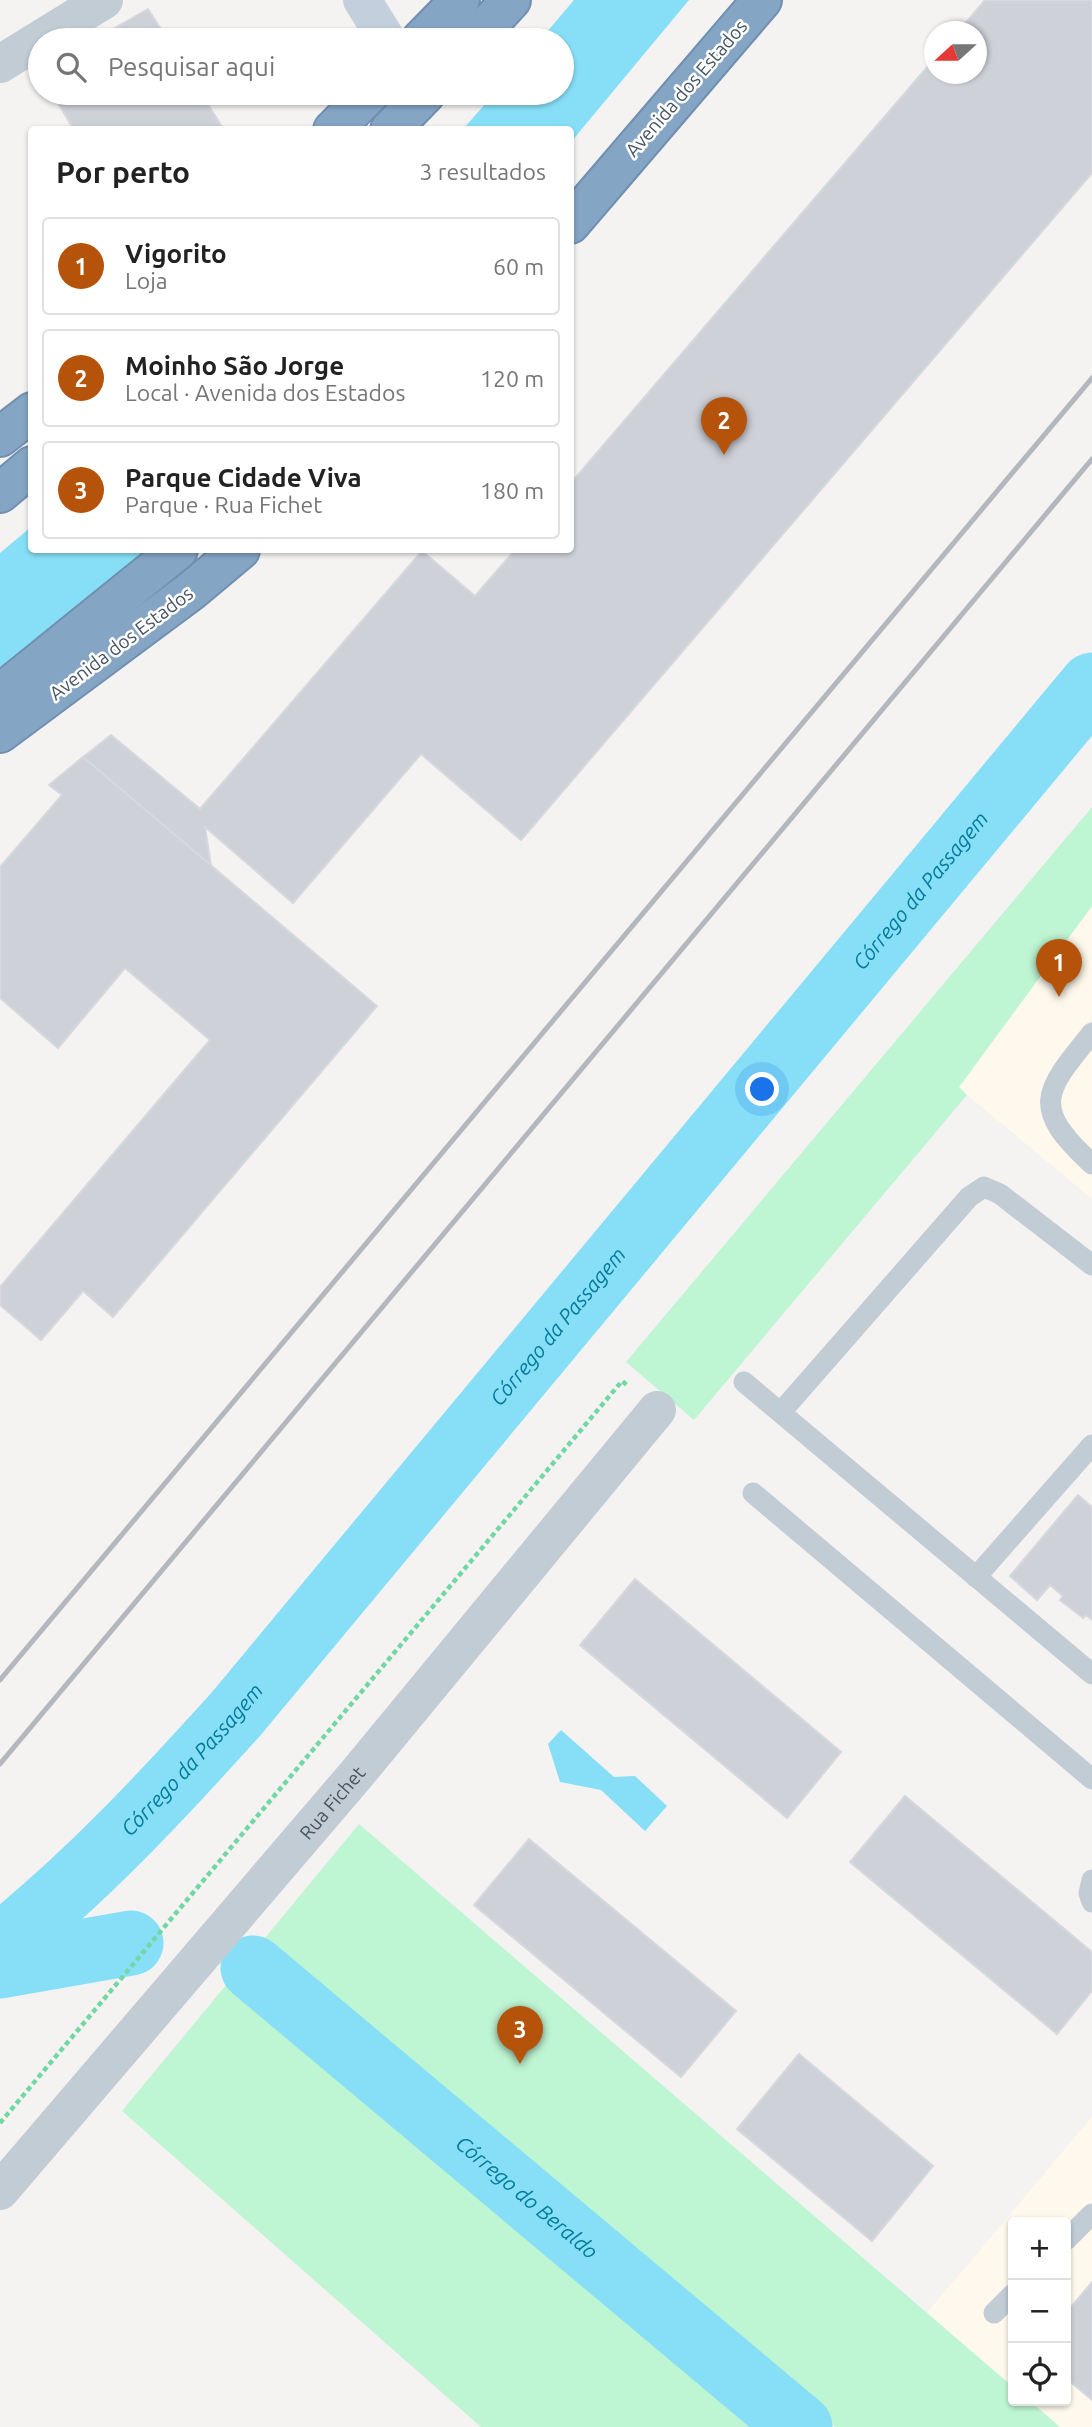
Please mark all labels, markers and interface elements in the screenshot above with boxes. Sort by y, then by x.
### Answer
street label: Avenida dos Estados [621,15,751,161]
north arrow [924,21,987,84]
search box [28,28,574,105]
icon: search [52,48,90,86]
text: Pesquisar aqui [108,52,275,81]
text: Por perto [56,155,190,189]
text: 3 resultados [420,159,546,184]
text: Vigorito [125,239,227,268]
text: 1 [75,254,87,279]
text: 60 m [493,254,544,279]
text: Loja [125,268,168,293]
text: Moinho São Jorge [125,351,344,380]
text: 2 [75,366,87,391]
text: 120 m [480,366,544,391]
text: Local · Avenida dos Estados [125,380,405,405]
pin: 2 [701,397,747,455]
text: Parque Cidade Viva [125,463,362,492]
text: 3 [75,478,87,503]
text: 180 m [480,478,544,503]
text: Parque · Rua Fichet [125,492,322,517]
street label: Avenida dos Estados [45,582,197,704]
water label: Córrego da Passagem [847,806,993,974]
pin: 1 [1036,939,1082,997]
your location [745,1072,779,1106]
water label: Córrego da Passagem [485,1242,630,1410]
water label: Córrego da Passagem [116,1678,267,1840]
street label: Rua Fichet [295,1761,370,1844]
pin: 3 [497,2006,543,2064]
water label: Córrego do Beraldo [451,2130,603,2263]
map controls [1008,2217,1071,2406]
button: + [1008,2217,1071,2280]
button: − [1008,2280,1071,2343]
button: locate [1008,2343,1071,2406]

